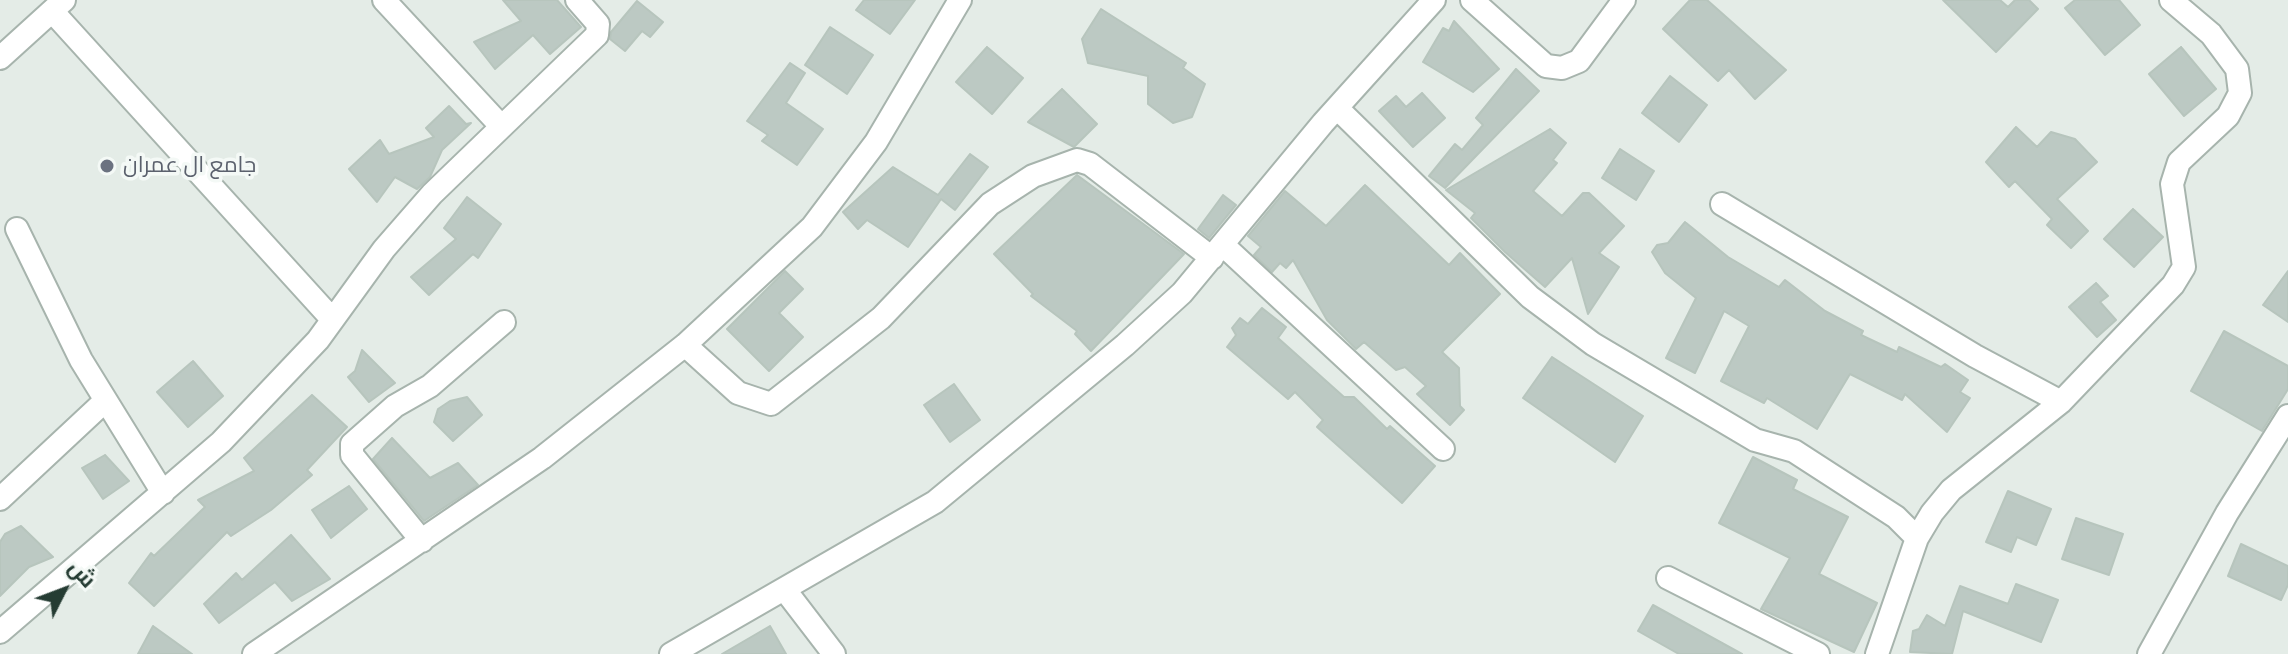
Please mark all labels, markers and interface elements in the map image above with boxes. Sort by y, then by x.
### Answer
place label: جامع ال عمران [123,153,256,179]
marker: جامع ال عمران [98,157,116,175]
north arrow [24,550,104,630]
text: ش [63,555,101,592]

